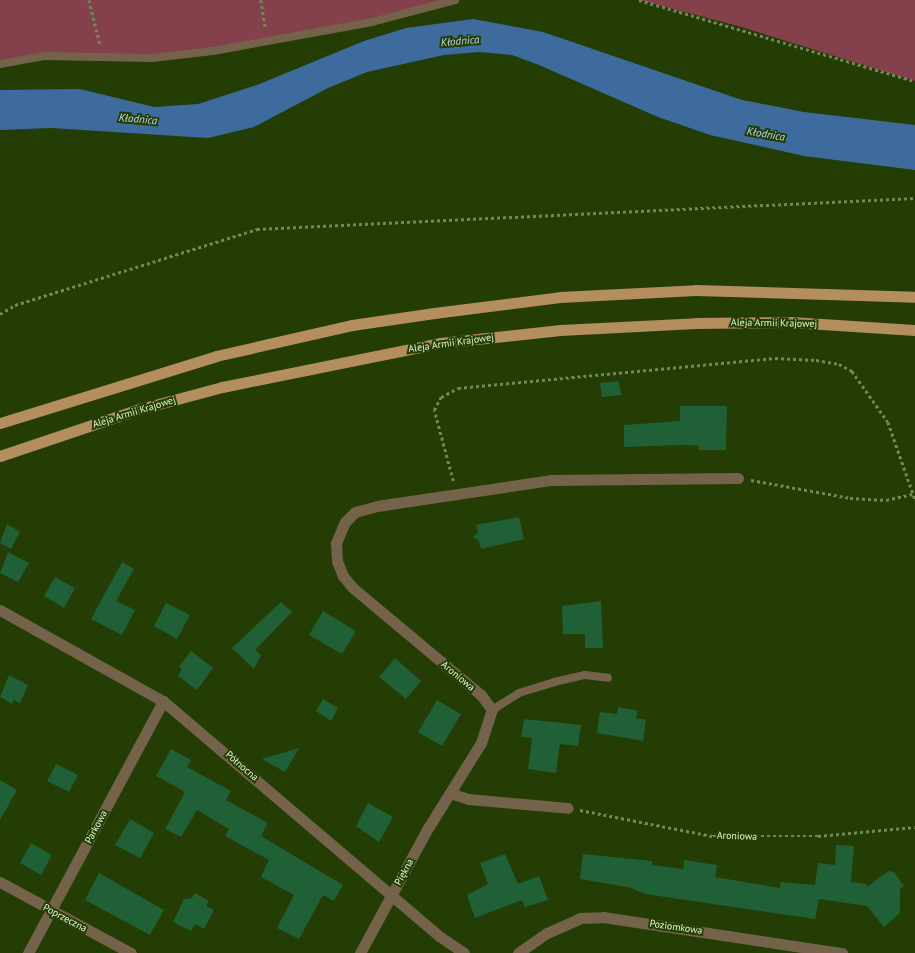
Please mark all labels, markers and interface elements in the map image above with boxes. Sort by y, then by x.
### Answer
water label: Kłodnica [440,33,480,49]
water label: Kłodnica [118,111,158,127]
water label: Kłodnica [746,124,786,144]
street label: Aleja Armii Krajowej [731,316,817,330]
street label: Aleja Armii Krajowej [407,331,495,355]
street label: Aleja Armii Krajowej [91,394,177,430]
street label: Aroniowa [439,658,477,694]
street label: Północna [223,749,261,783]
street label: Parkowa [82,808,110,846]
street label: Aroniowa [717,829,757,843]
street label: Piękna [392,857,416,887]
street label: Poprzeczna [41,901,89,935]
street label: Poziomkowa [649,917,703,937]

